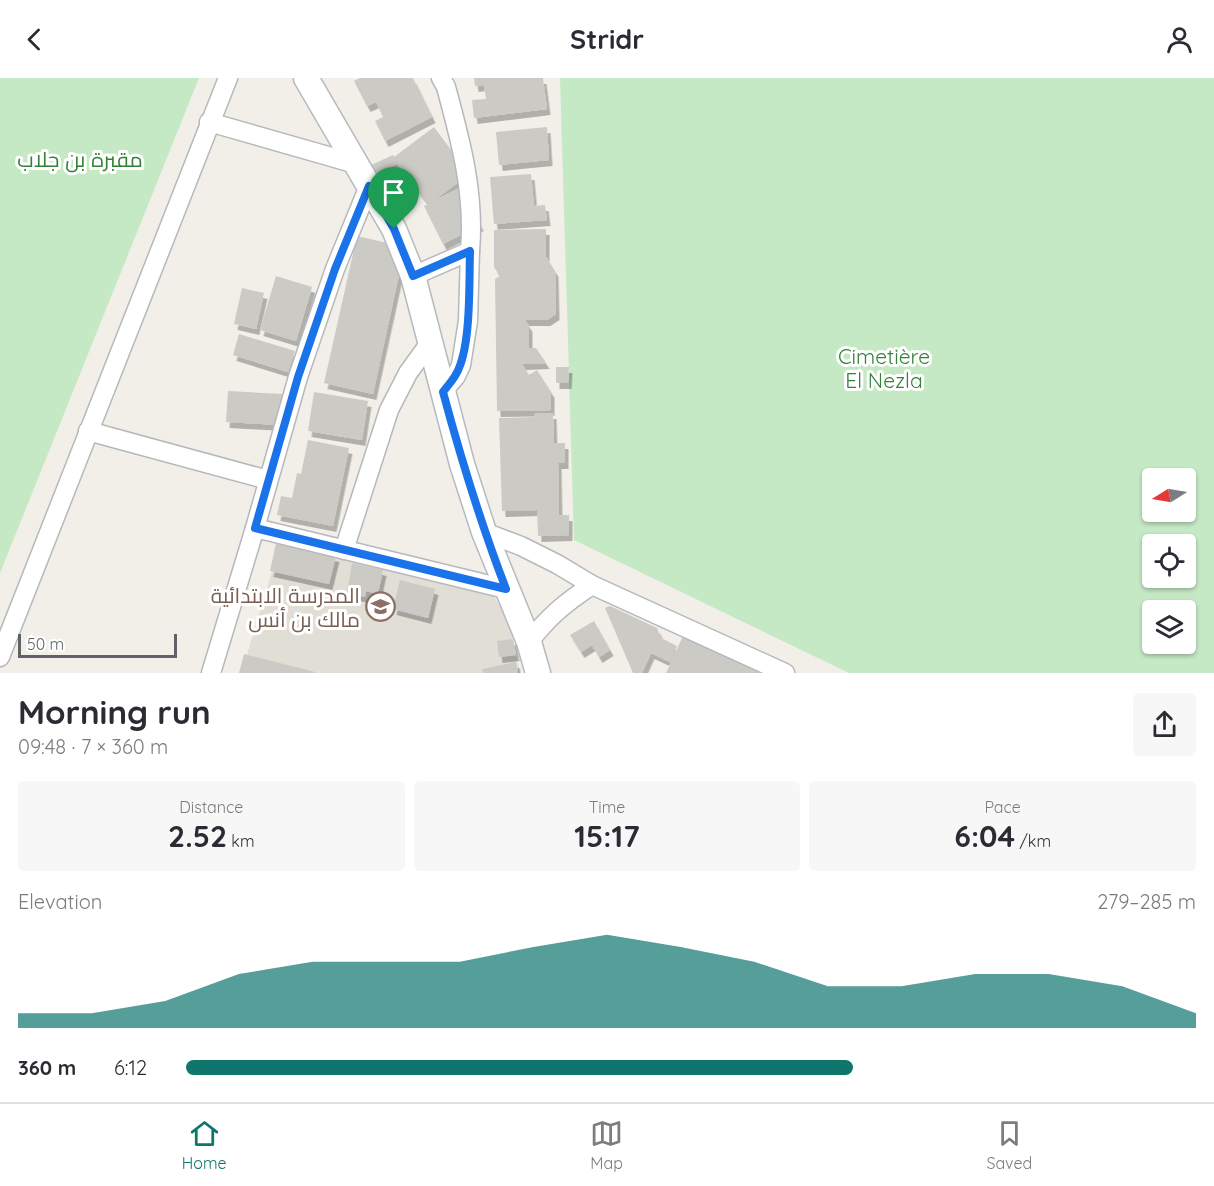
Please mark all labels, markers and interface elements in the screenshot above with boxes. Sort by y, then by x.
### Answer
text: Stridr [570,22,644,56]
icon: back [18,23,51,56]
icon: person [1163,23,1196,56]
park label: مقبرة بن جلاب [17,146,143,173]
pin [368,167,419,229]
icon: arrive [377,176,410,209]
park label: Cimetière El Nezla [838,343,930,393]
north arrow [1142,468,1196,522]
map controls [1142,468,1196,654]
button: locate [1142,534,1196,588]
place label: المدرسة الابتدائية مالك بن أنس [211,582,360,633]
school or university icon: المدرسة الابتدائية مالك بن أنس [365,591,397,623]
button: layers [1142,600,1196,654]
scale bar [18,631,177,658]
text: 50 m [27,634,64,654]
text: Morning run [18,691,211,732]
button: share [1133,693,1196,756]
text: 09:48 · 7 × 360 m [18,734,168,759]
text: Distance [179,797,243,817]
text: Time [589,797,625,817]
text: Pace [984,797,1021,817]
text: 2.52 [168,817,227,855]
text: 15:17 [574,817,640,855]
text: 6:04 [954,817,1015,855]
text: km [227,831,255,851]
text: /km [1015,831,1051,851]
text: Elevation [18,889,102,914]
text: 279–285 m [1097,889,1196,914]
text: 360 m [18,1055,76,1080]
text: 6:12 [114,1055,147,1080]
tab: Home [182,1117,227,1173]
tab: Map [590,1117,623,1173]
tab: Saved [987,1117,1032,1173]

